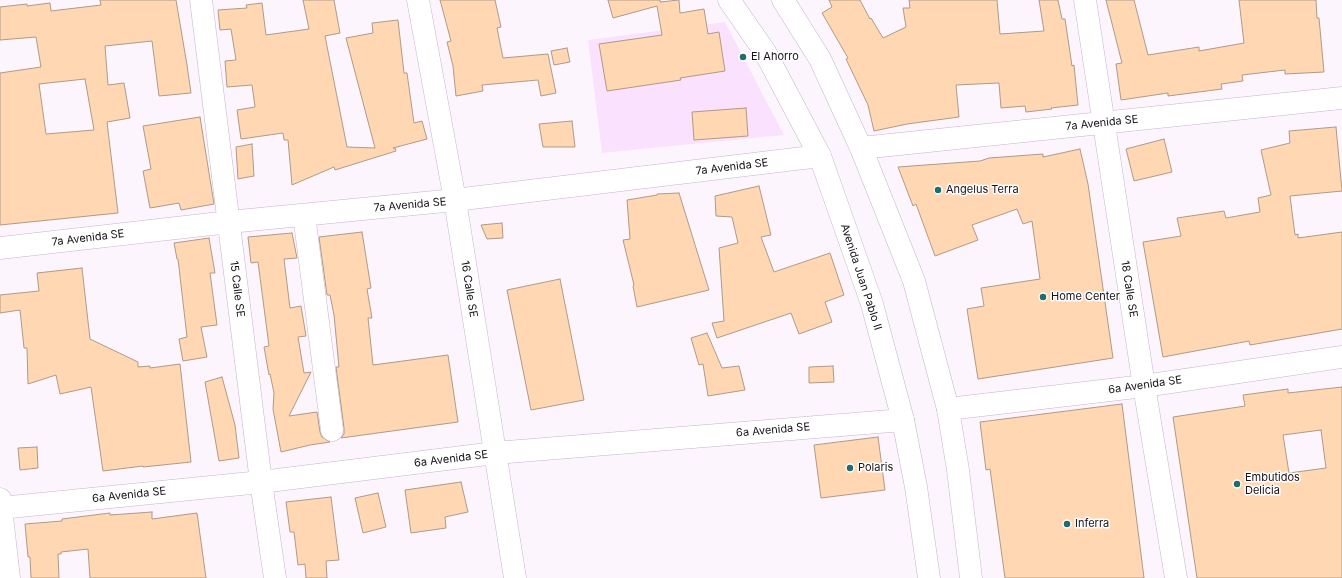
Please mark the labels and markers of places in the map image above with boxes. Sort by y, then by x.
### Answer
place label: El Ahorro [751,50,799,64]
marker: El Ahorro [738,52,748,62]
place label: Angelus Terra [946,183,1019,197]
marker: Angelus Terra [933,185,943,195]
place label: Home Center [1051,290,1120,304]
marker: Home Center [1038,292,1048,302]
place label: Polaris [858,461,893,475]
marker: Polaris [845,463,855,473]
place label: Embutidos Delicia [1245,471,1300,497]
marker: Embutidos Delicia [1232,479,1242,489]
place label: Inferra [1075,517,1109,531]
marker: Inferra [1062,519,1072,529]

